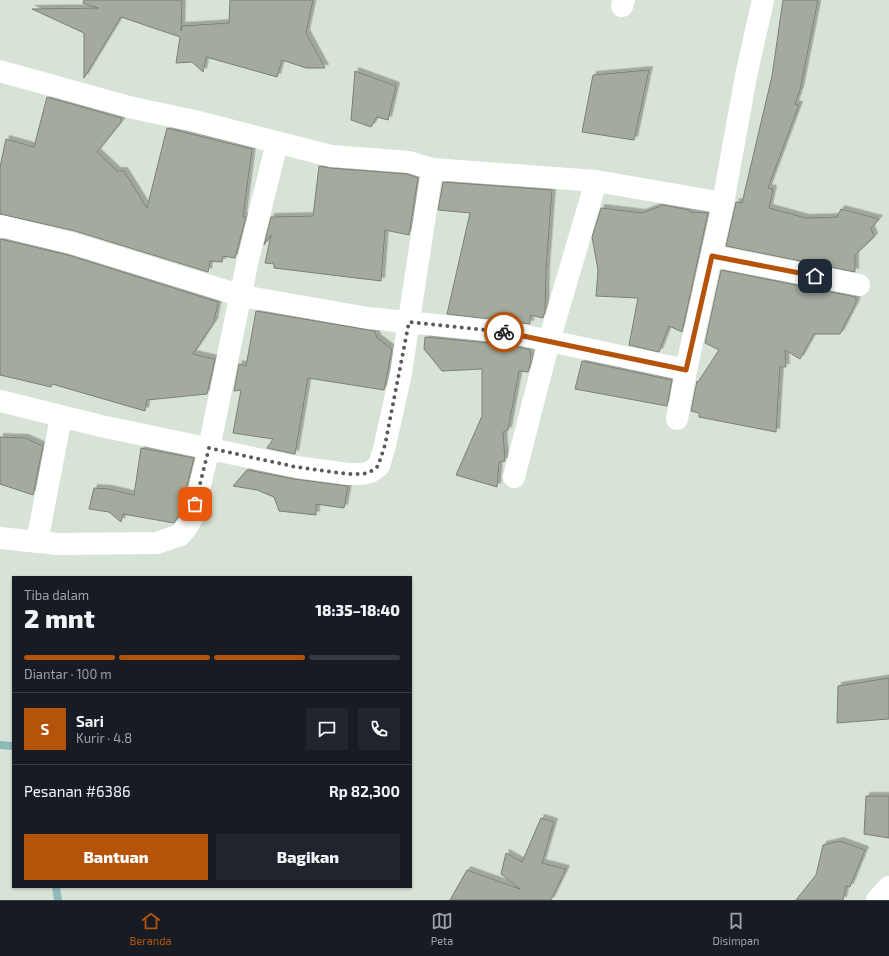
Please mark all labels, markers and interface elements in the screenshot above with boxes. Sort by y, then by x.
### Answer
pin [798,259,832,293]
icon: home [804,265,826,287]
courier [484,312,524,352]
icon: bike [493,321,515,343]
pin [178,487,212,521]
icon: bag [184,493,206,515]
text: Tiba dalam [24,587,89,603]
text: 18:35–18:40 [315,601,400,619]
text: 2 mnt [24,602,95,633]
text: Diantar · 100 m [24,666,112,682]
button: chat [306,708,348,750]
button: phone [358,708,400,750]
text: Sari [76,712,104,730]
text: S [41,720,49,738]
text: Kurir · 4.8 [76,730,132,746]
text: Pesanan #6386 [24,782,131,800]
text: Rp 82,300 [329,782,400,800]
button: Bantuan [24,834,208,880]
button: Bagikan [216,834,400,880]
tab: Beranda [130,910,172,947]
tab: Peta [431,910,453,947]
tab: Disimpan [713,910,759,947]

